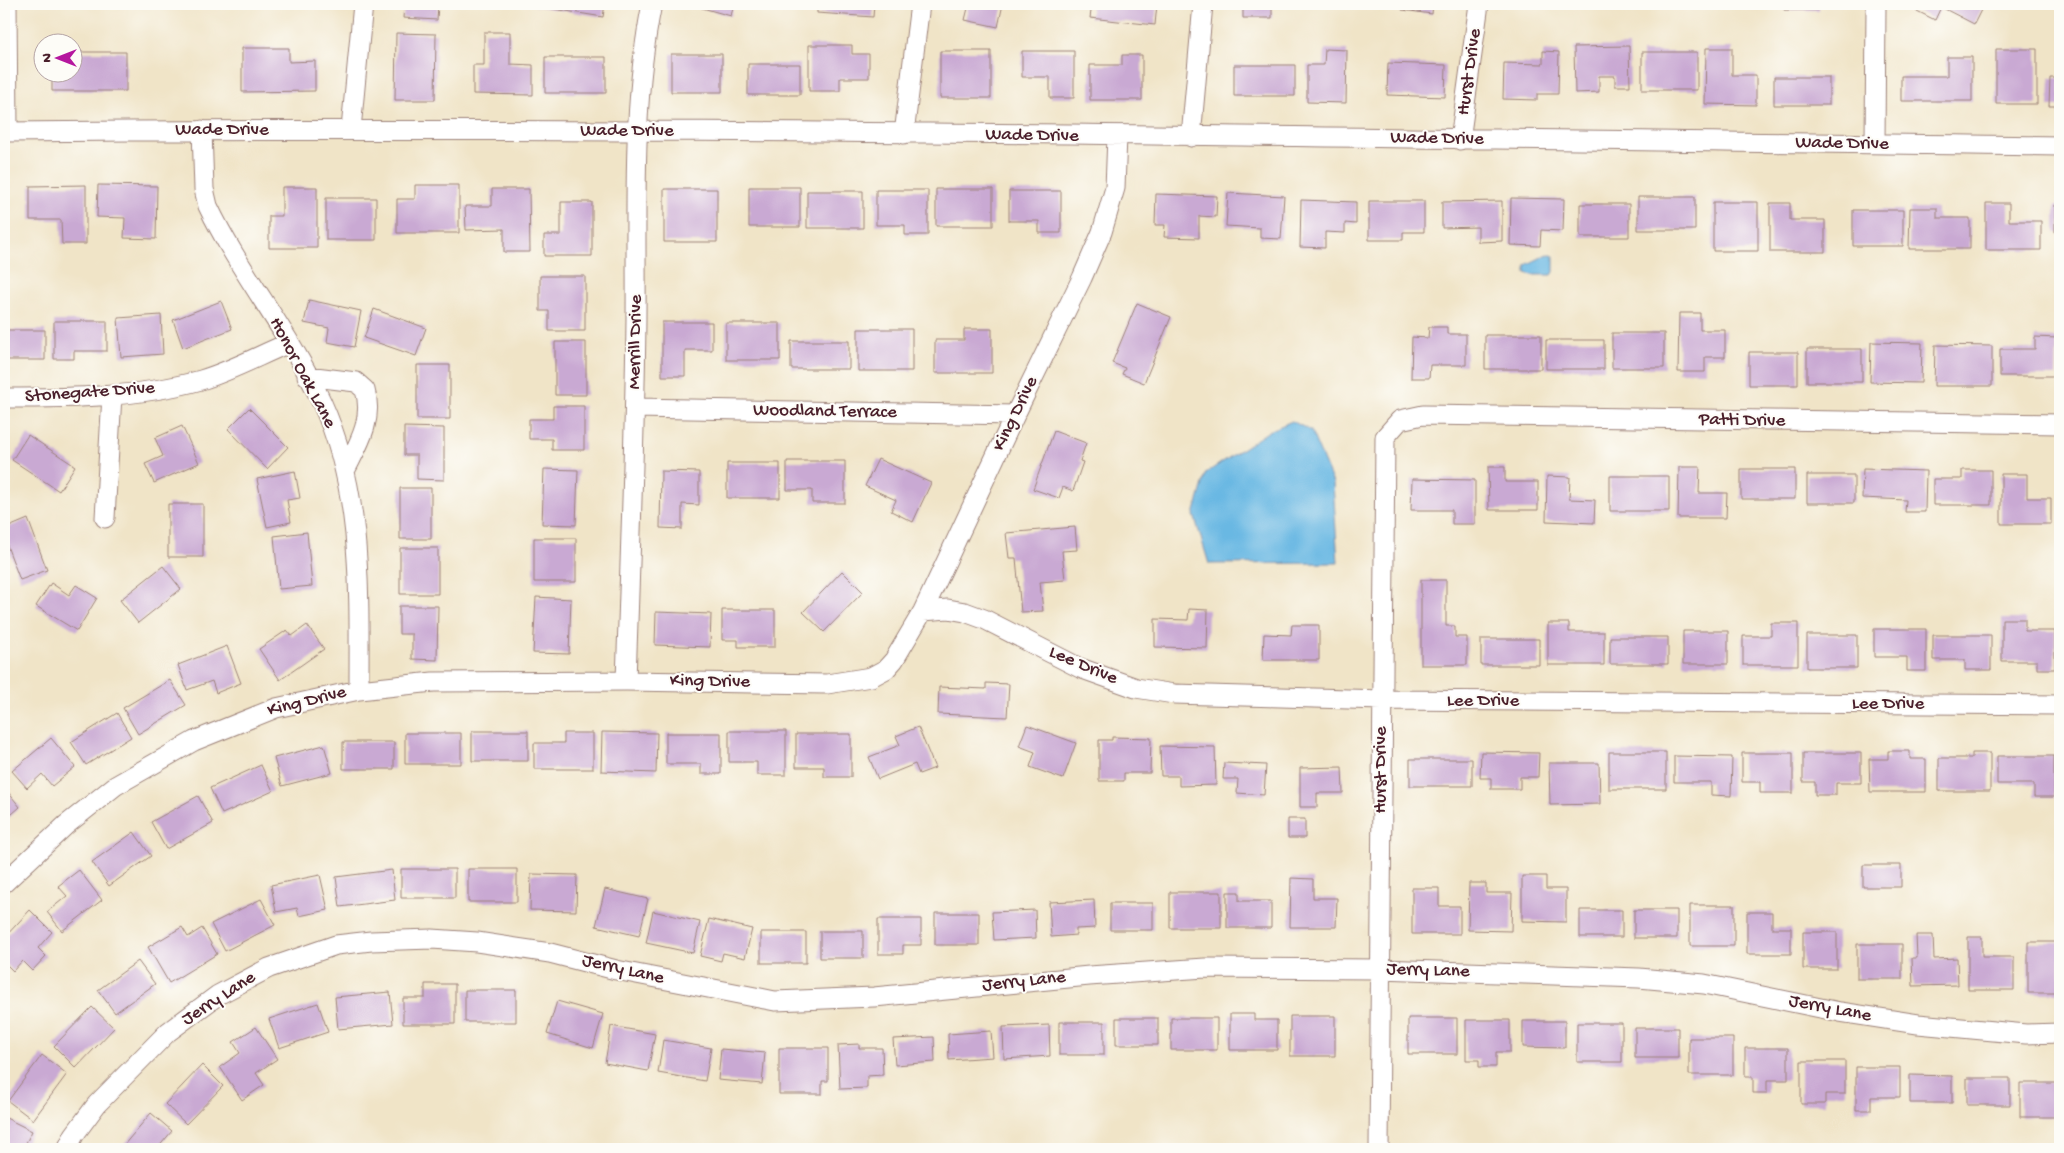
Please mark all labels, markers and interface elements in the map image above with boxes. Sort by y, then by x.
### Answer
street label: Hurst Drive [1453,27,1487,117]
north arrow [32,32,82,82]
text: N [39,53,56,63]
street label: Wade Drive [175,119,269,142]
street label: Wade Drive [580,120,674,143]
street label: Wade Drive [985,124,1079,148]
street label: Wade Drive [1390,127,1484,151]
street label: Wade Drive [1795,132,1889,156]
street label: Merrill Drive [624,294,648,390]
street label: Honor Oak Lane [263,314,341,432]
street label: King Drive [988,373,1044,455]
street label: Stonegate Drive [24,377,156,409]
street label: Woodland Terrace [753,399,897,425]
street label: Patti Drive [1698,409,1786,433]
street label: Lee Drive [1045,641,1121,691]
street label: King Drive [670,670,751,694]
street label: King Drive [265,681,349,723]
street label: Lee Drive [1447,690,1519,713]
street label: Lee Drive [1852,693,1924,716]
street label: Hurst Drive [1370,726,1393,814]
street label: Jerry Lane [580,949,666,991]
street label: Jerry Lane [1386,958,1470,984]
street label: Jerry Lane [981,966,1067,998]
street label: Jerry Lane [178,967,260,1031]
street label: Jerry Lane [1787,990,1873,1028]

